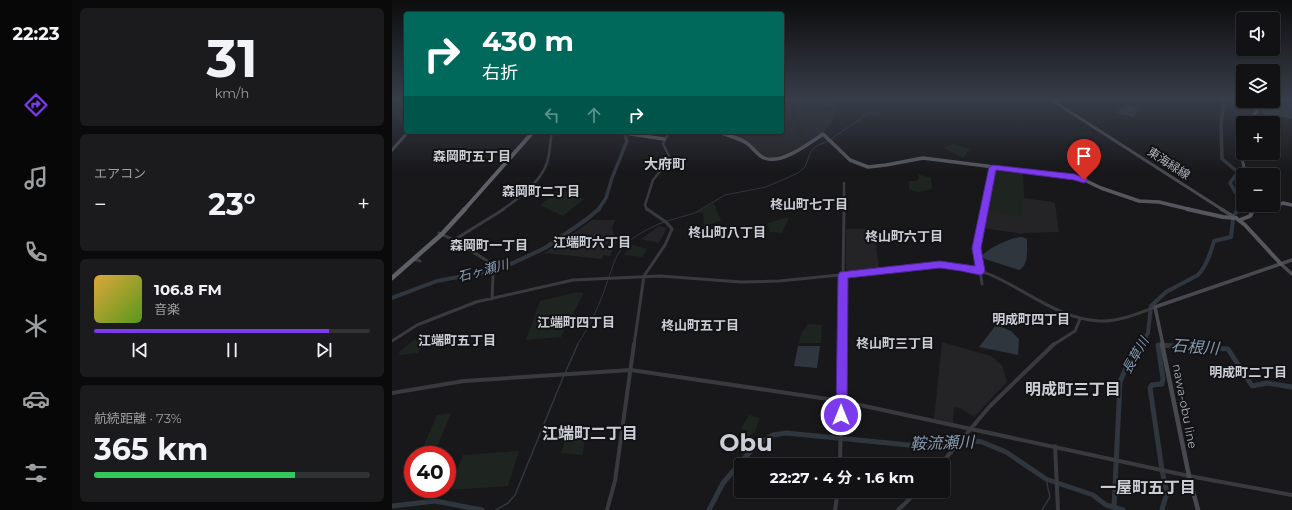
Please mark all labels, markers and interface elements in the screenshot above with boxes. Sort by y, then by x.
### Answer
map controls [1236,12,1280,212]
button: sound [1236,12,1280,56]
text: 22:23 [12,23,60,45]
text: 430 m [482,24,574,58]
text: 31 [206,27,258,90]
icon: right [416,28,468,80]
text: 右折 [482,62,518,84]
button: layers [1236,64,1280,108]
text: km/h [215,85,249,101]
icon: directions [22,91,50,119]
icon: left [541,104,563,126]
icon: ahead [583,104,605,126]
icon: right [625,104,647,126]
button: + [1236,116,1280,160]
pin [1067,139,1101,180]
street label: 東海緑線 [1145,144,1193,182]
icon: arrive [1073,145,1095,167]
district label: 森岡町五丁目 [433,148,511,164]
district label: 大府町 [644,155,686,173]
icon: music [22,164,50,192]
text: エアコン [94,165,146,181]
button: − [1236,168,1280,212]
district label: 森岡町二丁目 [502,183,580,199]
text: 23° [208,186,256,223]
text: − [94,191,107,218]
text: + [357,191,370,218]
district label: 柊山町七丁目 [770,196,848,212]
district label: 柊山町八丁目 [688,224,766,240]
district label: 柊山町六丁目 [865,228,943,244]
district label: 江端町六丁目 [553,234,631,250]
district label: 森岡町一丁目 [450,237,528,253]
icon: phone [22,238,50,266]
water label: 石ヶ瀬川 [456,255,512,284]
text: 106.8 FM [154,280,222,299]
text: 音楽 [154,301,180,317]
district label: 明成町四丁目 [992,311,1070,327]
icon: climate [22,312,50,340]
district label: 江端町四丁目 [537,314,615,330]
district label: 柊山町五丁目 [661,317,739,333]
district label: 江端町五丁目 [418,332,496,348]
water label: 長草川 [1118,332,1153,376]
district label: 柊山町三丁目 [856,335,934,351]
water label: 石根川 [1170,336,1222,358]
icon: previous [129,339,151,361]
icon: pause [221,339,243,361]
icon: next [313,339,335,361]
street label: nawa-obu line [1169,362,1201,450]
district label: 明成町二丁目 [1209,364,1287,380]
district label: 明成町三丁目 [1025,380,1121,399]
icon: car [22,385,50,413]
position arrow [820,394,862,436]
text: 航続距離 · 73% [94,410,182,426]
district label: 江端町二丁目 [542,424,638,443]
district label: Obu [719,428,773,457]
text: 365 km [94,431,208,468]
water label: 鞍流瀬川 [910,432,976,454]
speed limit sign: 40 [404,446,456,498]
icon: filters [22,459,50,487]
text: 22:27 · 4 分 · 1.6 km [770,468,914,487]
district label: 一屋町五丁目 [1100,478,1196,497]

